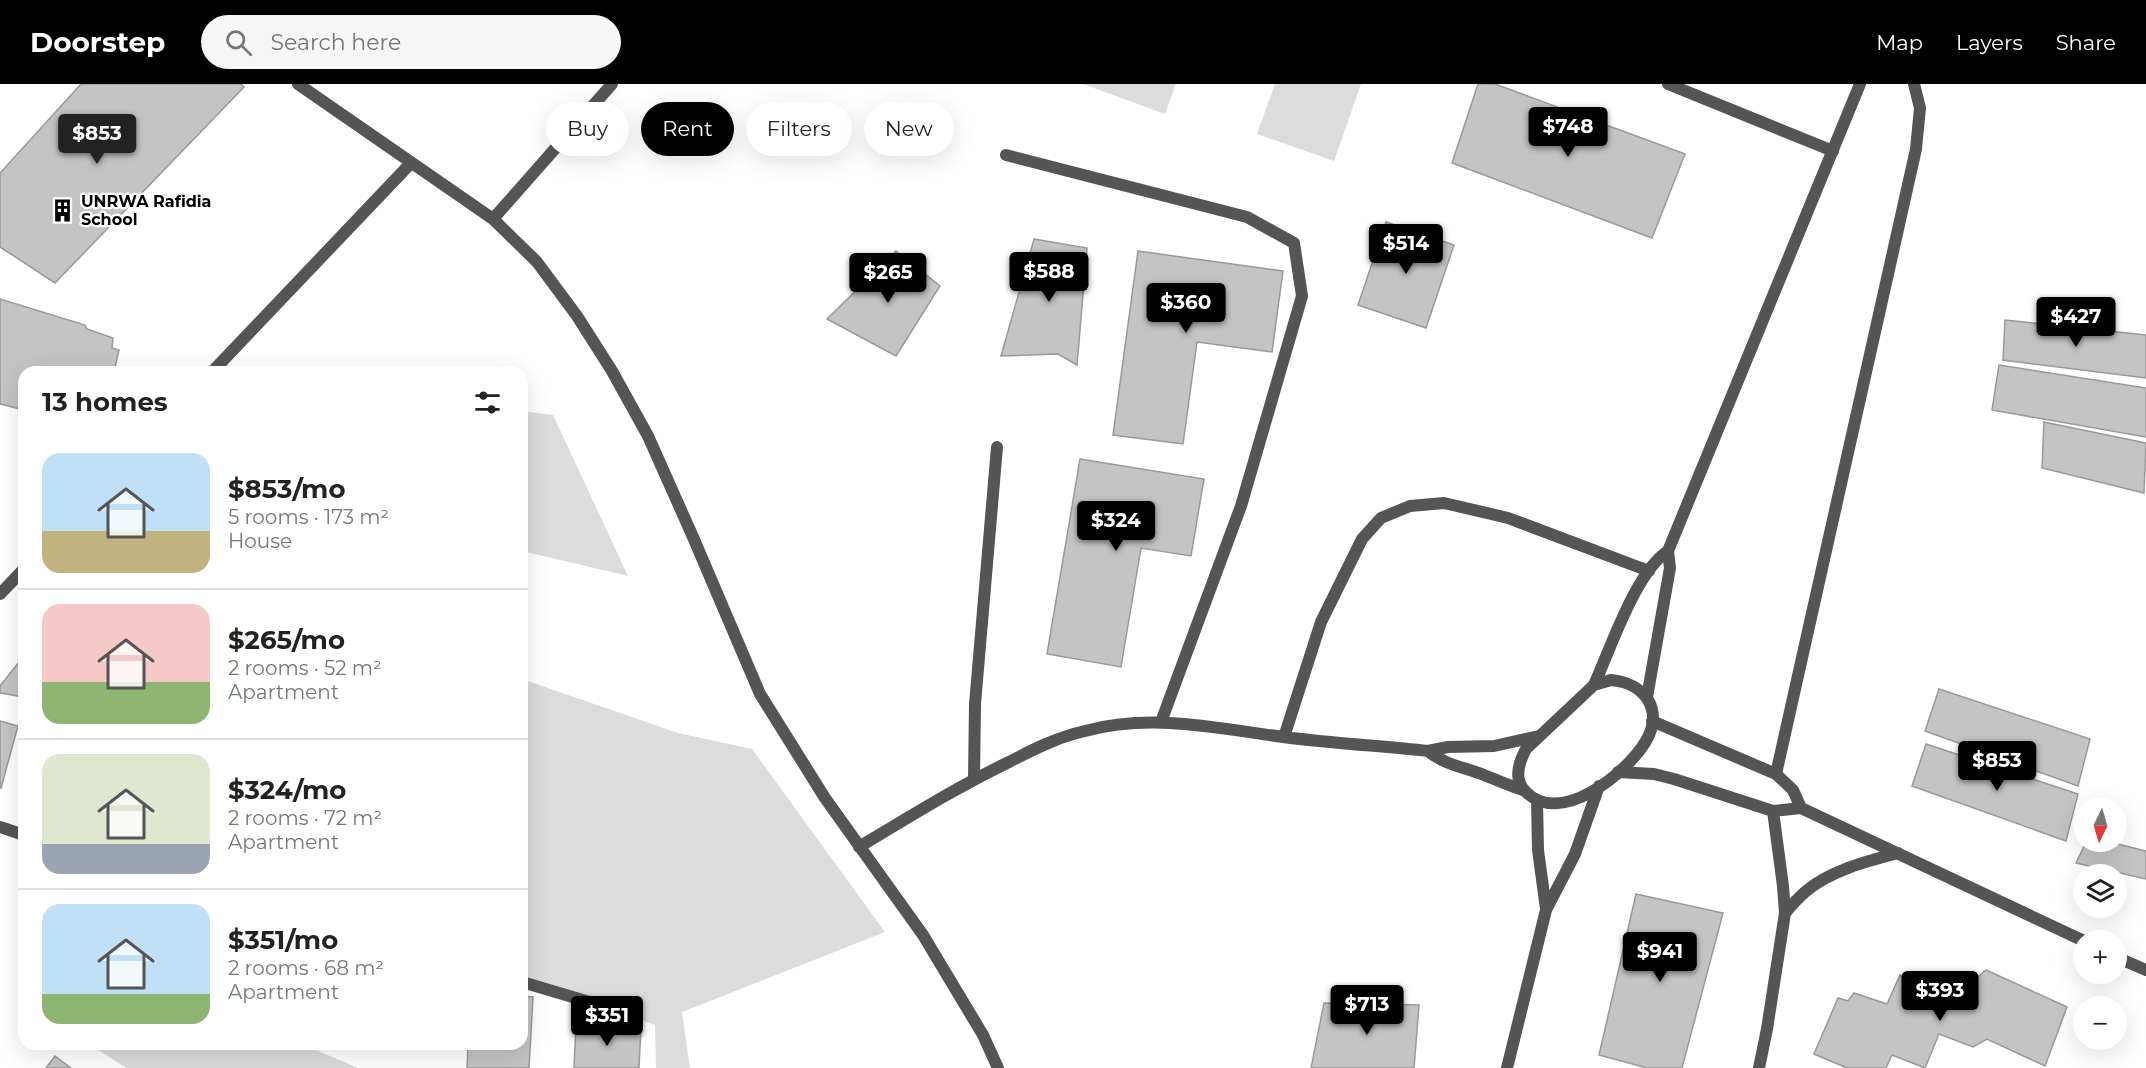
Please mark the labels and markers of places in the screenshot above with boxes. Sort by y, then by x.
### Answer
pin: $748 [1532,107,1604,158]
pin: $853 [61,114,133,165]
place label: UNRWA Rafidia School [81,192,211,229]
building icon: UNRWA Rafidia School [50,197,76,223]
pin: $514 [1370,224,1442,275]
pin: $588 [1013,252,1085,303]
pin: $265 [852,253,924,304]
pin: $360 [1150,283,1222,334]
pin: $427 [2040,297,2112,348]
pin: $324 [1080,501,1152,552]
pin: $853 [1961,741,2033,792]
pin: $941 [1624,932,1696,983]
pin: $393 [1904,971,1976,1022]
pin: $713 [1331,985,1403,1036]
pin: $351 [571,996,643,1047]

